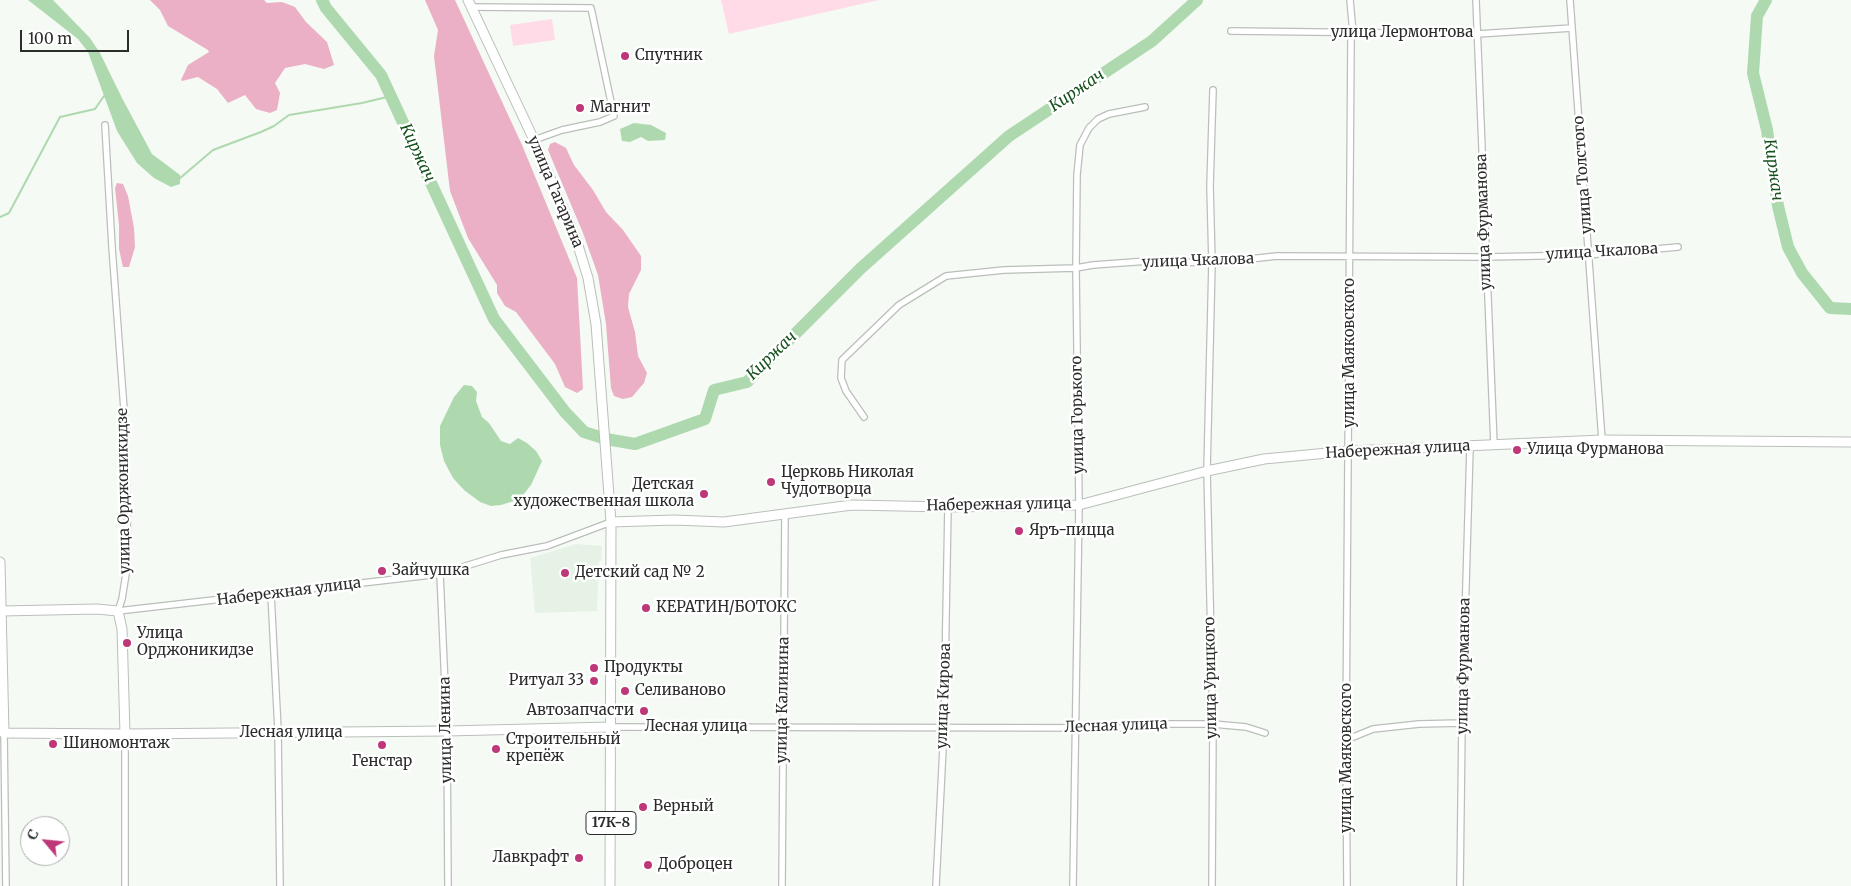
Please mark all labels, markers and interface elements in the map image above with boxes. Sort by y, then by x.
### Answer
scale bar [22,20,131,52]
street label: улица Лермонтова [1331,24,1473,42]
text: 100 m [28,29,72,48]
place label: Спутник [635,47,703,65]
marker: Спутник [619,50,631,62]
water label: Киржач [1046,66,1108,116]
place label: Магнит [590,99,650,117]
marker: Магнит [574,102,586,114]
street label: улица Толстого [1570,115,1596,235]
water label: Киржач [395,121,439,185]
street label: улица Гагарина [523,133,587,251]
water label: Киржач [1759,138,1787,202]
street label: улица Фурманова [1473,153,1495,291]
street label: улица Чкалова [1545,240,1659,264]
street label: улица Чкалова [1142,250,1254,272]
street label: улица Маяковского [1341,278,1359,428]
water label: Киржач [743,328,801,384]
street label: улица Горького [1068,356,1088,474]
street label: улица Орджоникидзе [114,408,134,574]
street label: Набережная улица [1325,437,1471,463]
place label: Улица Фурманова [1527,441,1664,459]
marker: Улица Фурманова [1511,444,1523,456]
place label: Церковь Николая Чудотворца [781,464,914,499]
place label: Детская художественная школа [513,476,694,511]
marker: Церковь Николая Чудотворца [765,476,777,488]
marker: Детская художественная школа [698,488,710,500]
street label: Набережная улица [926,495,1072,515]
place label: Яръ-пицца [1029,522,1114,540]
marker: Яръ-пицца [1013,525,1025,537]
place label: Зайчушка [392,562,470,580]
place label: Детский сад № 2 [575,564,705,582]
marker: Зайчушка [376,565,388,577]
marker: Детский сад № 2 [559,567,571,579]
street label: Набережная улица [216,574,362,610]
street label: улица Фурманова [1454,597,1474,735]
place label: КЕРАТИН/БОТОКС [656,599,797,617]
marker: КЕРАТИН/БОТОКС [640,602,652,614]
street label: улица Урицкого [1201,617,1221,739]
place label: Улица Орджоникидзе [137,625,254,660]
marker: Улица Орджоникидзе [121,637,133,649]
street label: улица Калинина [773,637,793,763]
street label: улица Кирова [933,643,955,749]
place label: Продукты [604,659,683,677]
marker: Продукты [588,662,600,674]
place label: Ритуал 33 [509,672,584,690]
marker: Ритуал 33 [588,675,600,687]
street label: улица Ленина [436,676,456,784]
place label: Селиваново [635,682,726,700]
street label: улица Маяковского [1338,683,1356,833]
marker: Селиваново [619,685,631,697]
place label: Автозапчасти [526,702,634,720]
marker: Автозапчасти [638,705,650,717]
street label: Лесная улица [1064,715,1168,737]
street label: Лесная улица [644,718,748,736]
street label: Лесная улица [239,724,343,742]
place label: Строительный крепёж [506,731,621,766]
place label: Шиномонтаж [63,735,170,753]
marker: Шиномонтаж [47,738,59,750]
marker: Генстар [376,739,388,751]
marker: Строительный крепёж [490,743,502,755]
place label: Генстар [352,753,412,771]
place label: Верный [653,798,714,816]
marker: Верный [637,801,649,813]
road number: 17К-8 [586,811,636,834]
north arrow [20,816,70,866]
text: С [23,826,43,843]
place label: Лавкрафт [493,849,569,867]
marker: Лавкрафт [573,852,585,864]
place label: Доброцен [658,856,733,874]
marker: Доброцен [642,859,654,871]

